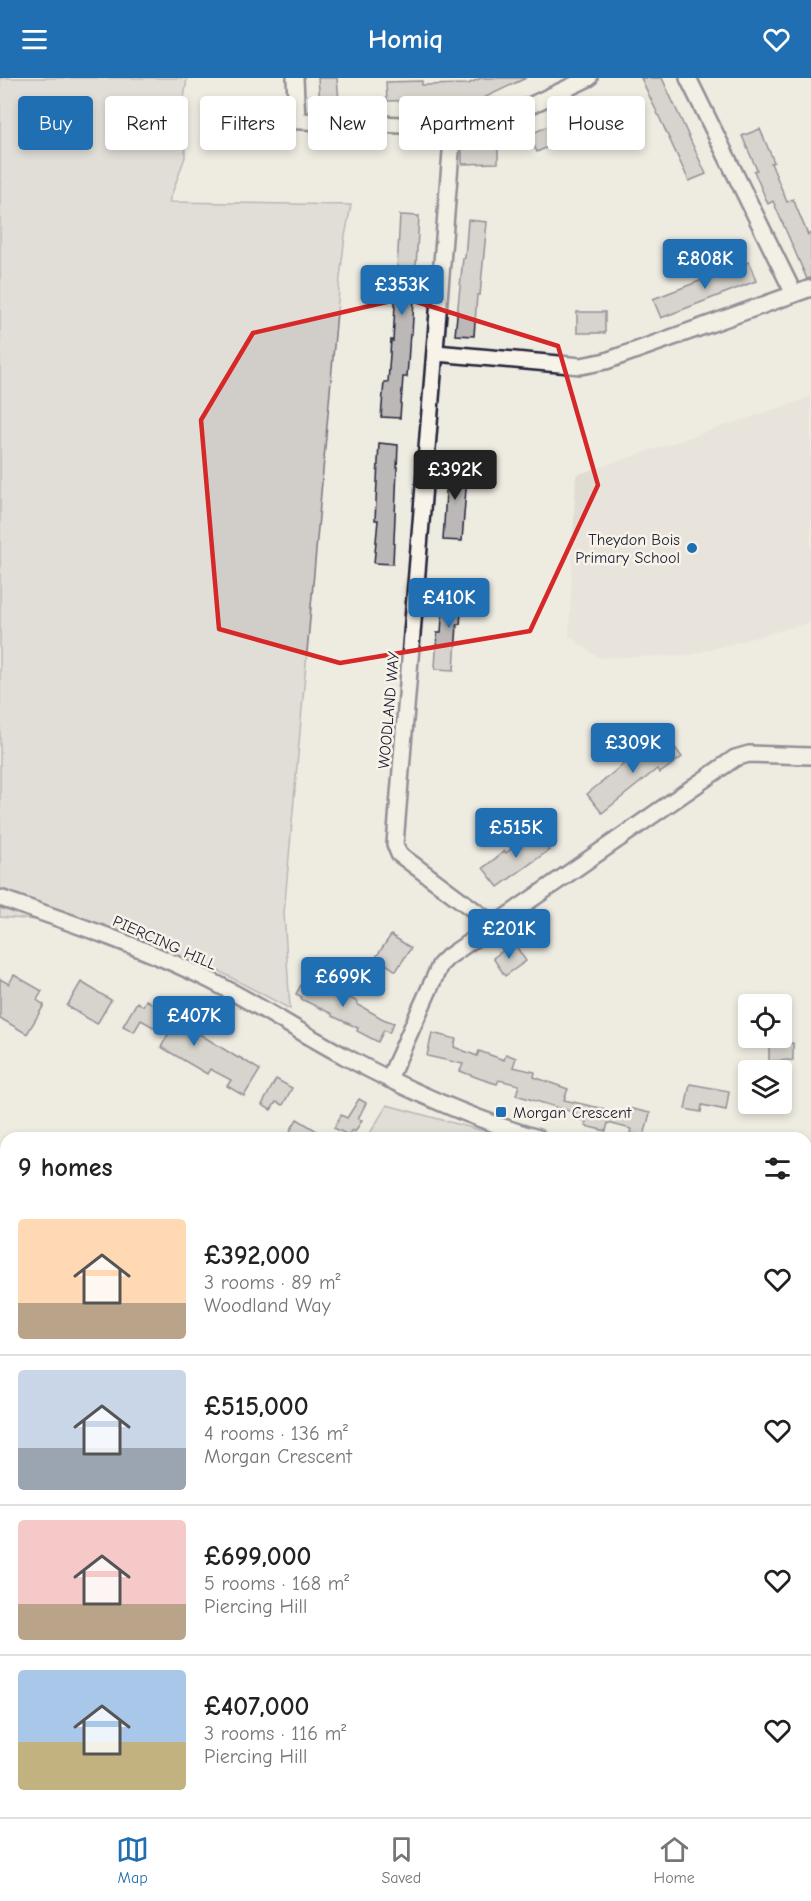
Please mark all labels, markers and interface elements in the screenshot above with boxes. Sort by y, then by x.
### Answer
icon: menu [18,23,51,56]
icon: heart [760,23,793,56]
text: Homiq [368,24,443,55]
chip: Buy [18,96,93,150]
chip: Rent [105,96,188,150]
chip: Filters [200,96,296,150]
chip: New [308,96,387,150]
chip: Apartment [399,96,535,150]
chip: House [547,96,645,150]
pin: £808K [663,239,747,290]
text: £808K [677,247,733,270]
pin: £353K [360,265,444,316]
text: £353K [375,273,429,296]
pin: £392K [413,450,497,501]
text: £392K [428,458,482,481]
place label: Theydon Bois Primary School [575,531,680,567]
marker: Theydon Bois Primary School [685,541,699,555]
pin: £410K [407,578,491,629]
text: £410K [422,586,476,609]
street label: WOODLAND WAY [375,650,403,770]
pin: £309K [591,723,675,774]
text: £309K [605,731,661,754]
pin: £515K [474,808,558,859]
text: £515K [489,816,543,839]
pin: £201K [467,909,551,960]
street label: PIERCING HILL [110,912,219,974]
text: £201K [482,917,536,940]
pin: £699K [301,957,385,1008]
text: £699K [315,965,371,988]
map controls [738,994,792,1114]
button: locate [738,994,792,1048]
pin: £407K [152,996,236,1047]
text: £407K [167,1004,221,1027]
button: layers [738,1060,792,1114]
place label: Morgan Crescent [513,1104,632,1122]
marker: Morgan Crescent [494,1105,508,1119]
icon: filters [761,1152,794,1185]
text: 9 homes [18,1153,113,1183]
text: £392,000 [204,1241,310,1271]
icon: home [66,1243,138,1315]
icon: heart [761,1263,794,1296]
text: 3 rooms · 89 m² [204,1271,340,1294]
text: Woodland Way [204,1294,331,1317]
text: £515,000 [204,1392,309,1422]
icon: home [66,1394,138,1466]
icon: heart [761,1414,794,1447]
text: 4 rooms · 136 m² [204,1422,348,1445]
text: Morgan Crescent [204,1445,352,1468]
text: £699,000 [204,1542,311,1572]
icon: home [66,1544,138,1616]
icon: heart [761,1564,794,1597]
text: 5 rooms · 168 m² [204,1572,349,1595]
text: Piercing Hill [204,1595,307,1618]
text: £407,000 [204,1692,309,1722]
icon: home [66,1694,138,1766]
icon: heart [761,1714,794,1747]
text: 3 rooms · 116 m² [204,1722,346,1745]
text: Piercing Hill [204,1745,307,1768]
tab: Map [116,1833,149,1887]
tab: Saved [381,1833,421,1887]
tab: Home [654,1833,695,1887]

